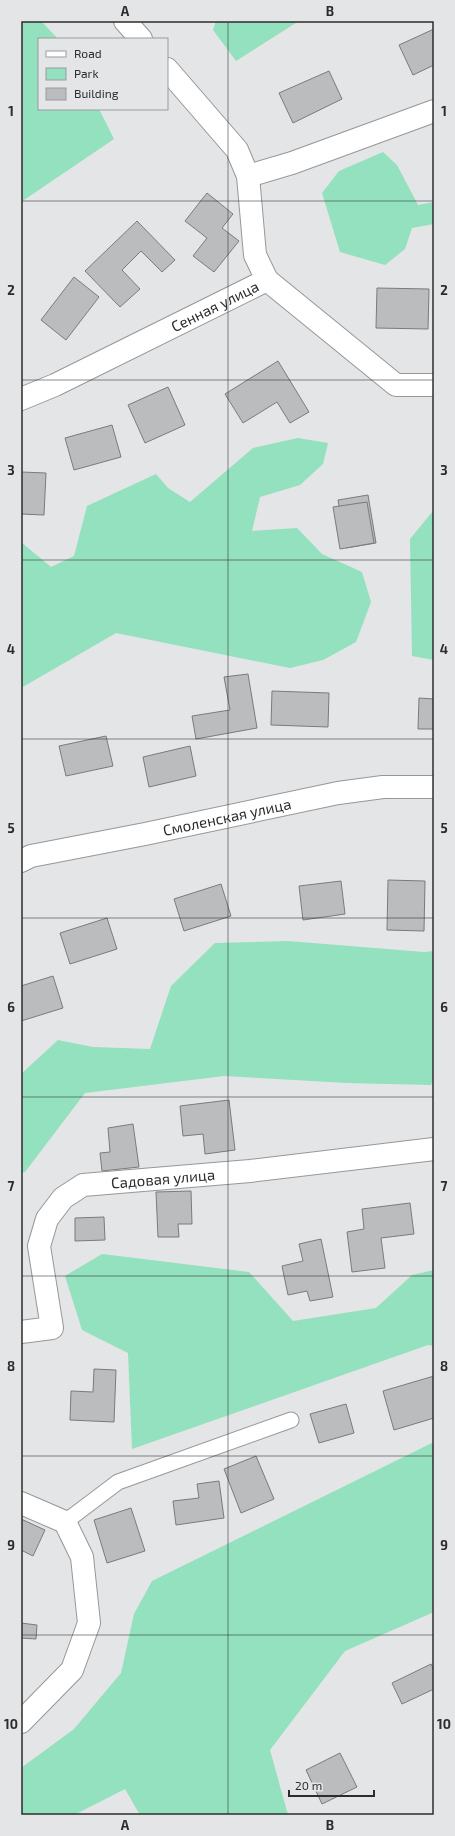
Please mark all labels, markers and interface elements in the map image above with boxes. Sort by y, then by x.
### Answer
text: A [121,3,130,19]
text: B [326,3,334,19]
legend [38,38,168,110]
text: Road [74,46,102,60]
text: Park [74,66,99,80]
text: Building [74,86,119,100]
text: 1 [8,103,14,119]
text: 1 [441,103,447,119]
street label: Сенная улица [168,277,262,335]
text: 2 [7,282,15,298]
text: 2 [440,282,448,298]
text: 3 [7,462,15,478]
text: 3 [440,462,448,478]
text: 4 [7,641,15,657]
text: 4 [440,641,448,657]
street label: Смоленская улица [161,794,293,839]
text: 5 [7,820,15,836]
text: 5 [440,820,448,836]
text: 6 [7,999,15,1015]
text: 6 [440,999,448,1015]
street label: Садовая улица [110,1165,216,1192]
text: 7 [8,1178,15,1194]
text: 7 [441,1178,448,1194]
text: 8 [7,1358,15,1374]
text: 8 [440,1358,448,1374]
text: 9 [7,1537,15,1553]
text: 9 [440,1537,448,1553]
text: 10 [4,1716,18,1732]
text: 10 [437,1716,451,1732]
scale bar [289,1772,374,1798]
text: 20 m [295,1778,322,1792]
text: A [121,1817,130,1833]
text: B [326,1817,334,1833]

